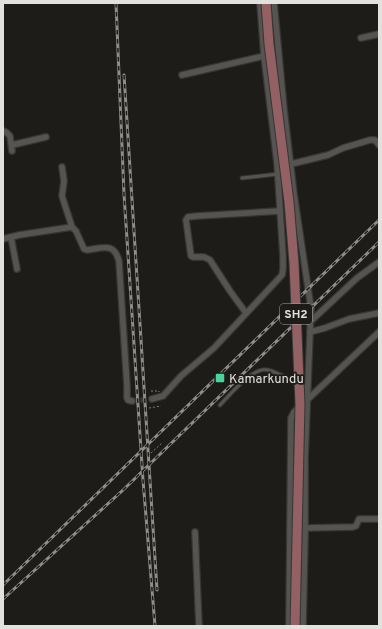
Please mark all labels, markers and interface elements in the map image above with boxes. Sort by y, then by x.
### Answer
road number: SH2 [280,304,312,324]
marker: Kamarkundu [214,372,226,384]
place label: Kamarkundu [229,372,304,388]

